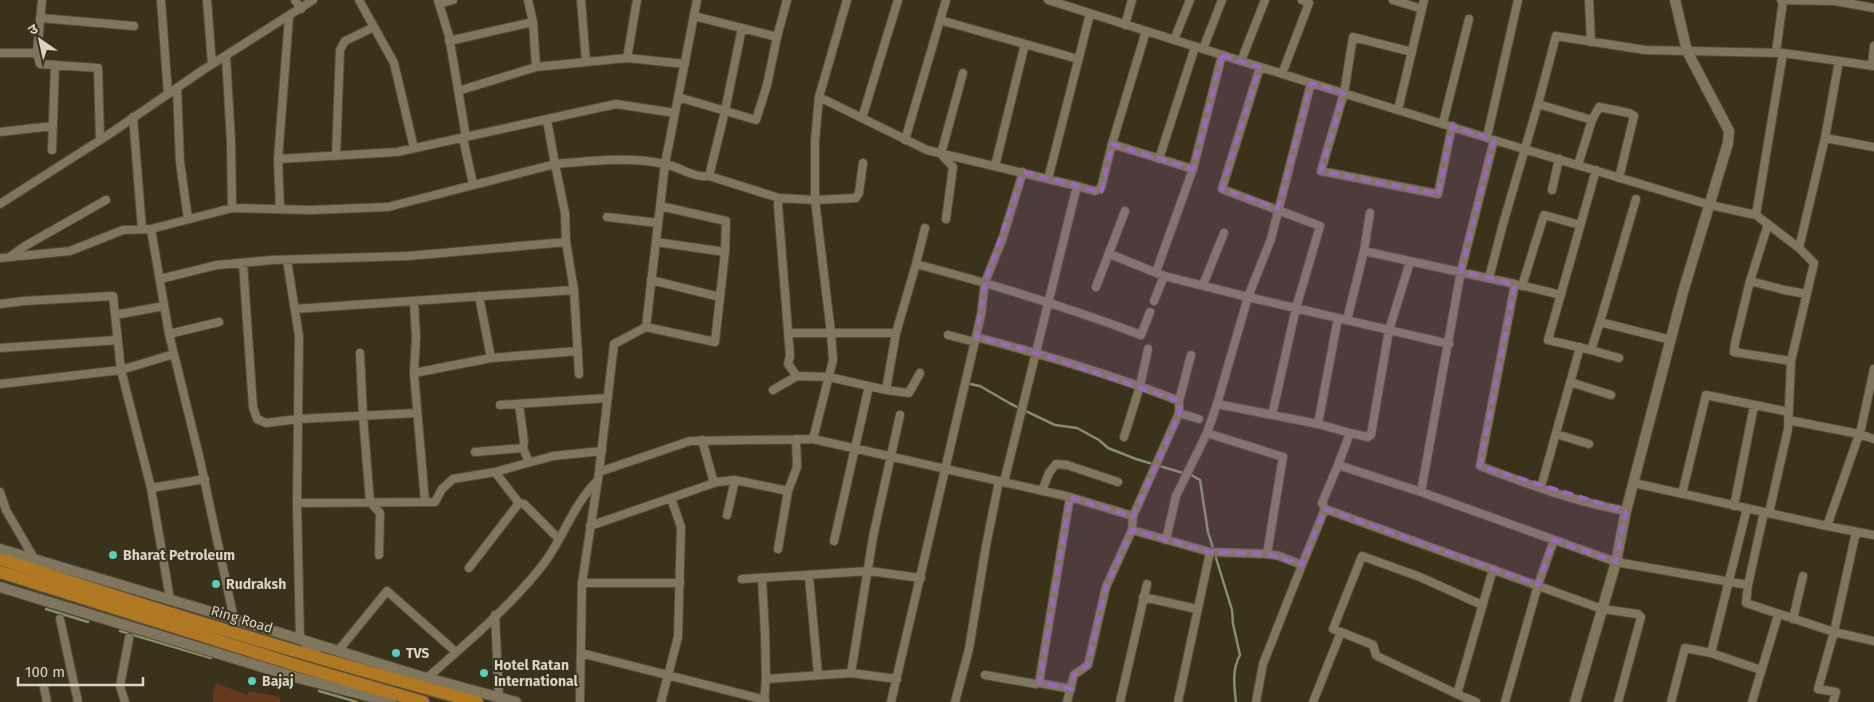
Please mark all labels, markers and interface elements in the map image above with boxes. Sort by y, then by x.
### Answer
north arrow [15,15,65,65]
text: उ [25,20,42,39]
place label: Bharat Petroleum [123,547,235,564]
marker: Bharat Petroleum [107,549,119,561]
place label: Rudraksh [226,576,286,593]
marker: Rudraksh [210,578,222,590]
street label: Ring Road [209,602,275,637]
place label: TVS [406,645,429,662]
marker: TVS [390,647,402,659]
scale bar [18,654,142,686]
place label: Hotel Ratan International [494,657,579,690]
text: 100 m [25,663,65,681]
marker: Hotel Ratan International [478,667,490,679]
place label: Bajaj [262,673,294,690]
marker: Bajaj [246,675,258,687]

